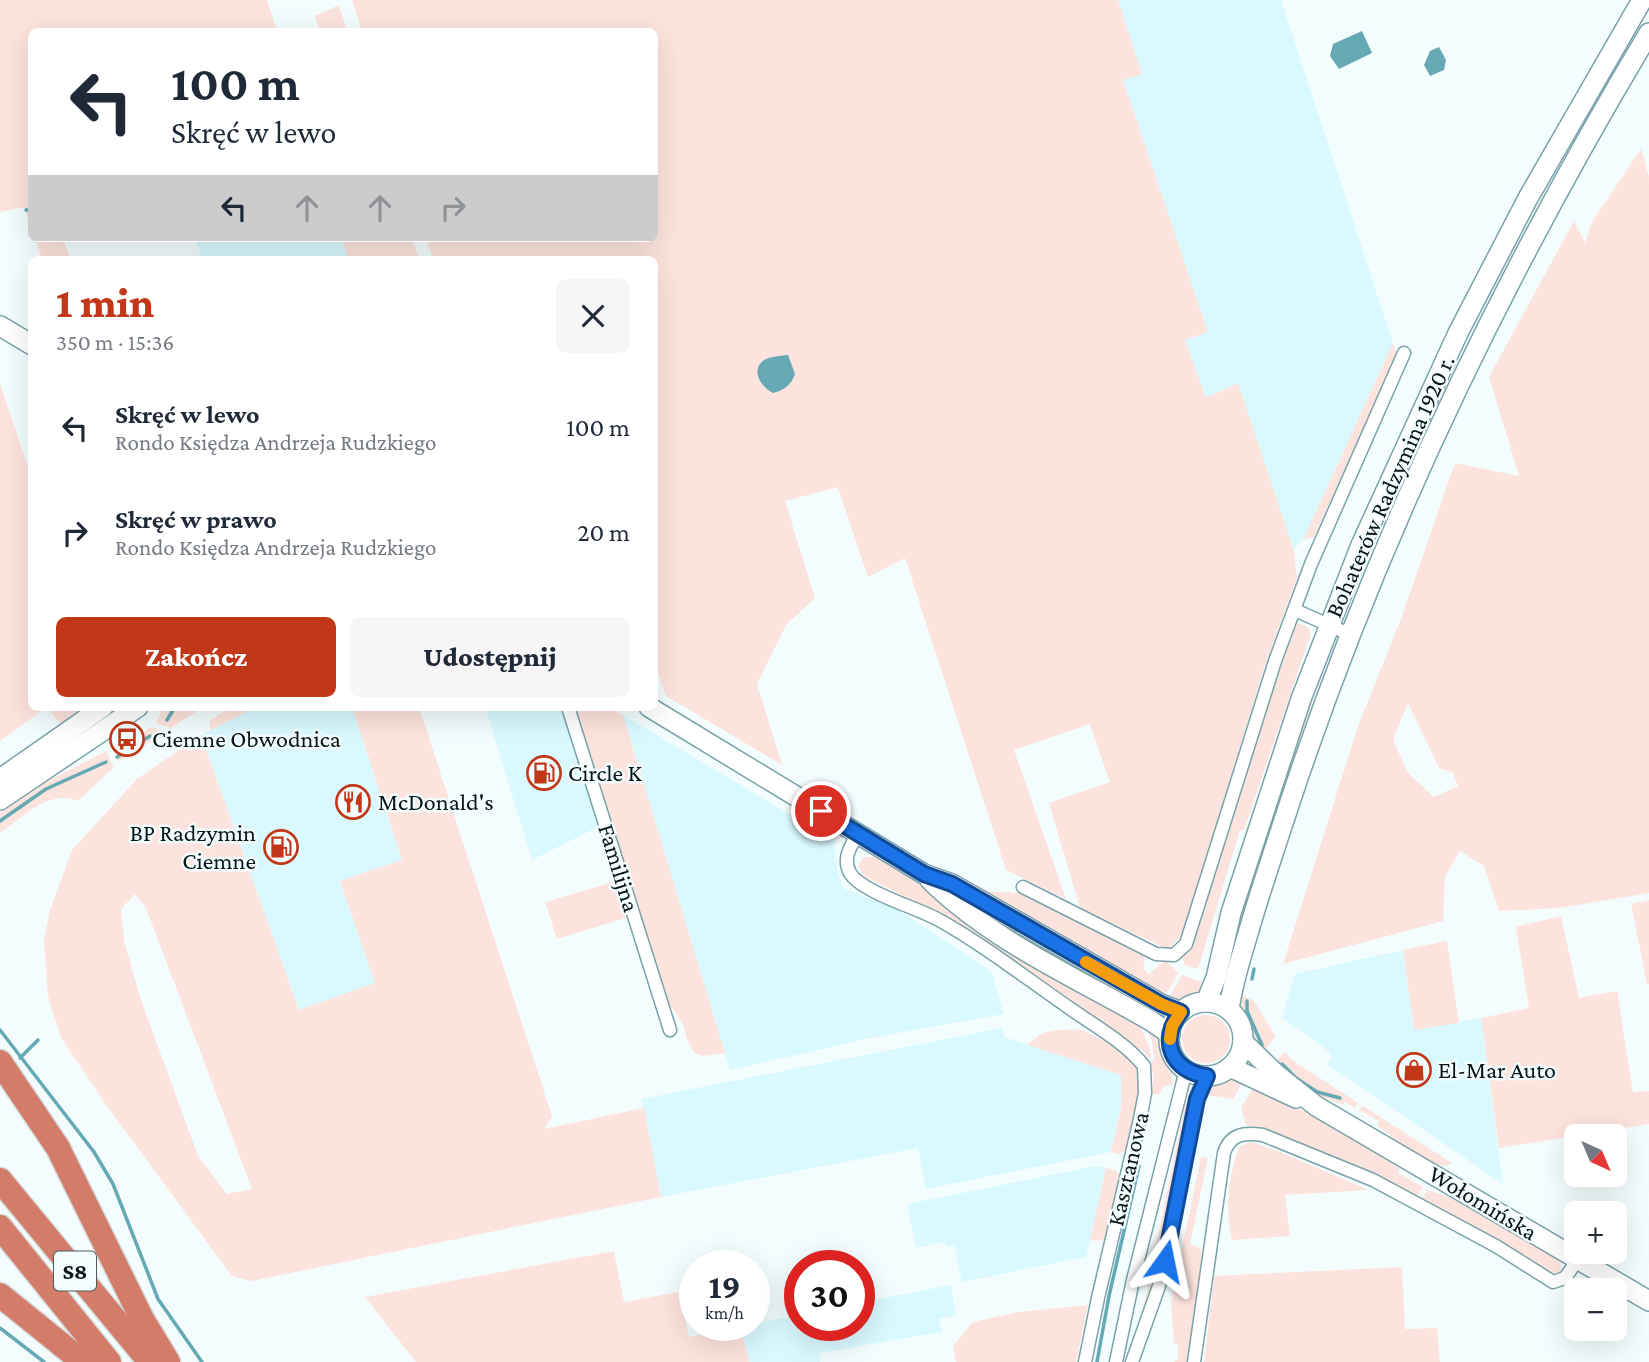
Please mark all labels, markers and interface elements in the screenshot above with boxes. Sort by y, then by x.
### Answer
icon: left [56,56,147,147]
text: 100 m [171,56,300,111]
text: Skręć w lewo [171,114,336,150]
icon: left [215,189,253,227]
icon: ahead [288,189,326,227]
icon: ahead [361,189,399,227]
icon: right [434,189,472,227]
text: 1 min [56,279,154,326]
button: close [556,279,630,353]
text: 350 m · 15:36 [56,329,174,355]
street label: Bohaterów Radzymina 1920 r. [1319,350,1460,621]
text: Skręć w lewo [115,400,260,429]
icon: left [56,409,94,447]
text: 100 m [566,413,630,442]
text: Rondo Księdza Andrzeja Rudzkiego [115,429,436,455]
text: Skręć w prawo [115,505,277,534]
icon: right [56,514,94,552]
text: 20 m [577,518,630,547]
text: Rondo Księdza Andrzeja Rudzkiego [115,534,436,560]
button: Zakończ [56,617,336,697]
button: Udostępnij [350,617,630,697]
bus stop icon: Ciemne Obwodnica [108,720,146,758]
place label: Ciemne Obwodnica [152,725,341,752]
fuel station icon: Circle K [525,754,563,792]
place label: Circle K [568,759,642,786]
pin [791,781,851,841]
restaurant icon: McDonald's [334,783,372,821]
place label: McDonald's [378,788,494,815]
icon: arrive [802,792,840,830]
place label: BP Radzymin Ciemne [130,819,256,874]
street label: Familijna [593,821,646,915]
fuel station icon: BP Radzymin Ciemne [262,828,300,866]
shop icon: El-Mar Auto [1395,1051,1433,1089]
place label: El-Mar Auto [1438,1056,1556,1083]
street label: Kasztanowa [1101,1109,1154,1229]
north arrow [1564,1124,1628,1186]
map controls [1564,1124,1627,1341]
street label: Wołomińska [1424,1160,1542,1245]
button: + [1564,1201,1627,1264]
position arrow [1128,1224,1202,1298]
speed limit sign: 30 [784,1250,875,1341]
road number: S8 [54,1252,96,1290]
text: 19 [708,1267,741,1306]
button: − [1564,1278,1627,1341]
text: km/h [705,1303,744,1323]

